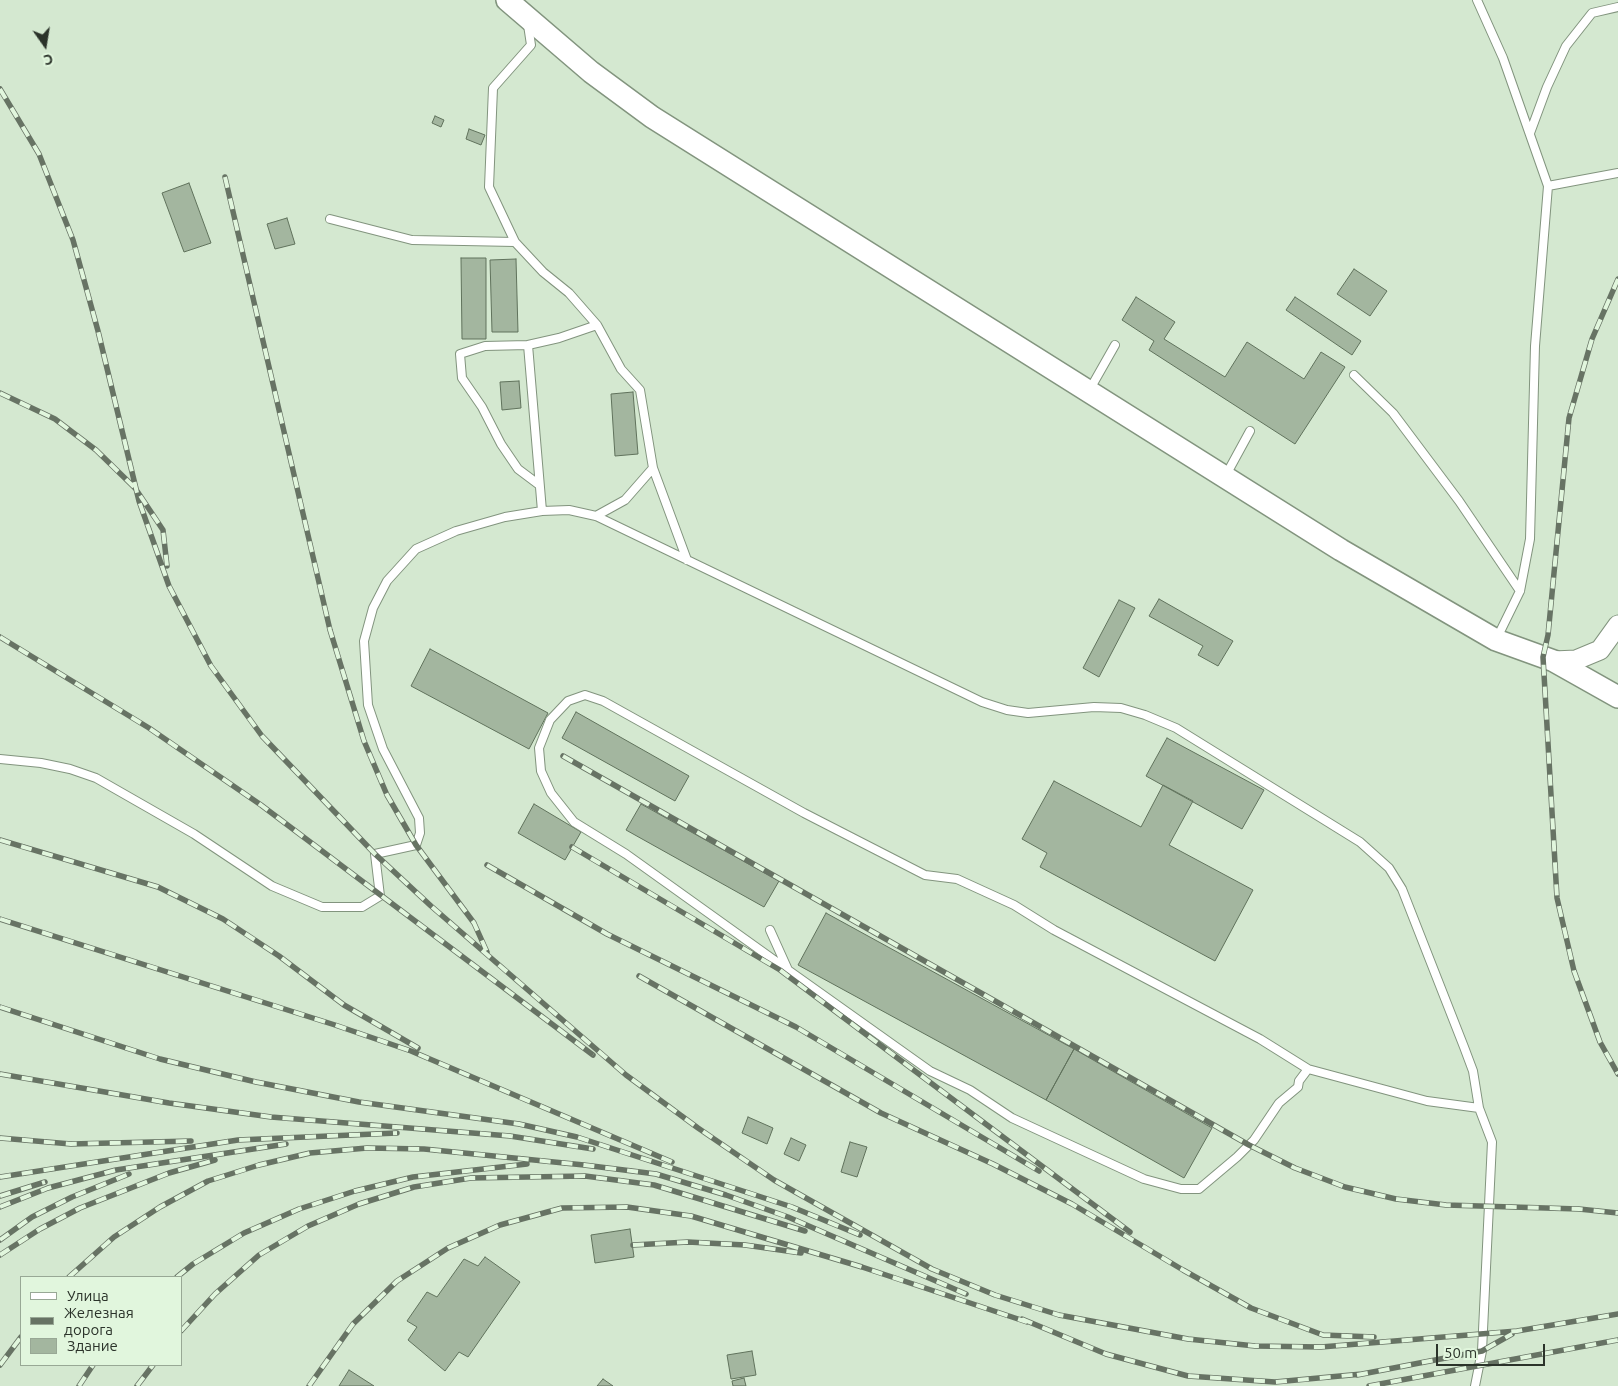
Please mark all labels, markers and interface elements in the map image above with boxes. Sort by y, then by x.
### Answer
north arrow [20,20,70,70]
text: С [42,51,55,68]
legend [20,1276,182,1366]
text: Улица [67,1287,109,1304]
text: Железная дорога [64,1304,134,1338]
scale bar [1438,1334,1547,1366]
text: Здание [67,1337,118,1354]
text: 50 m [1444,1344,1477,1361]

